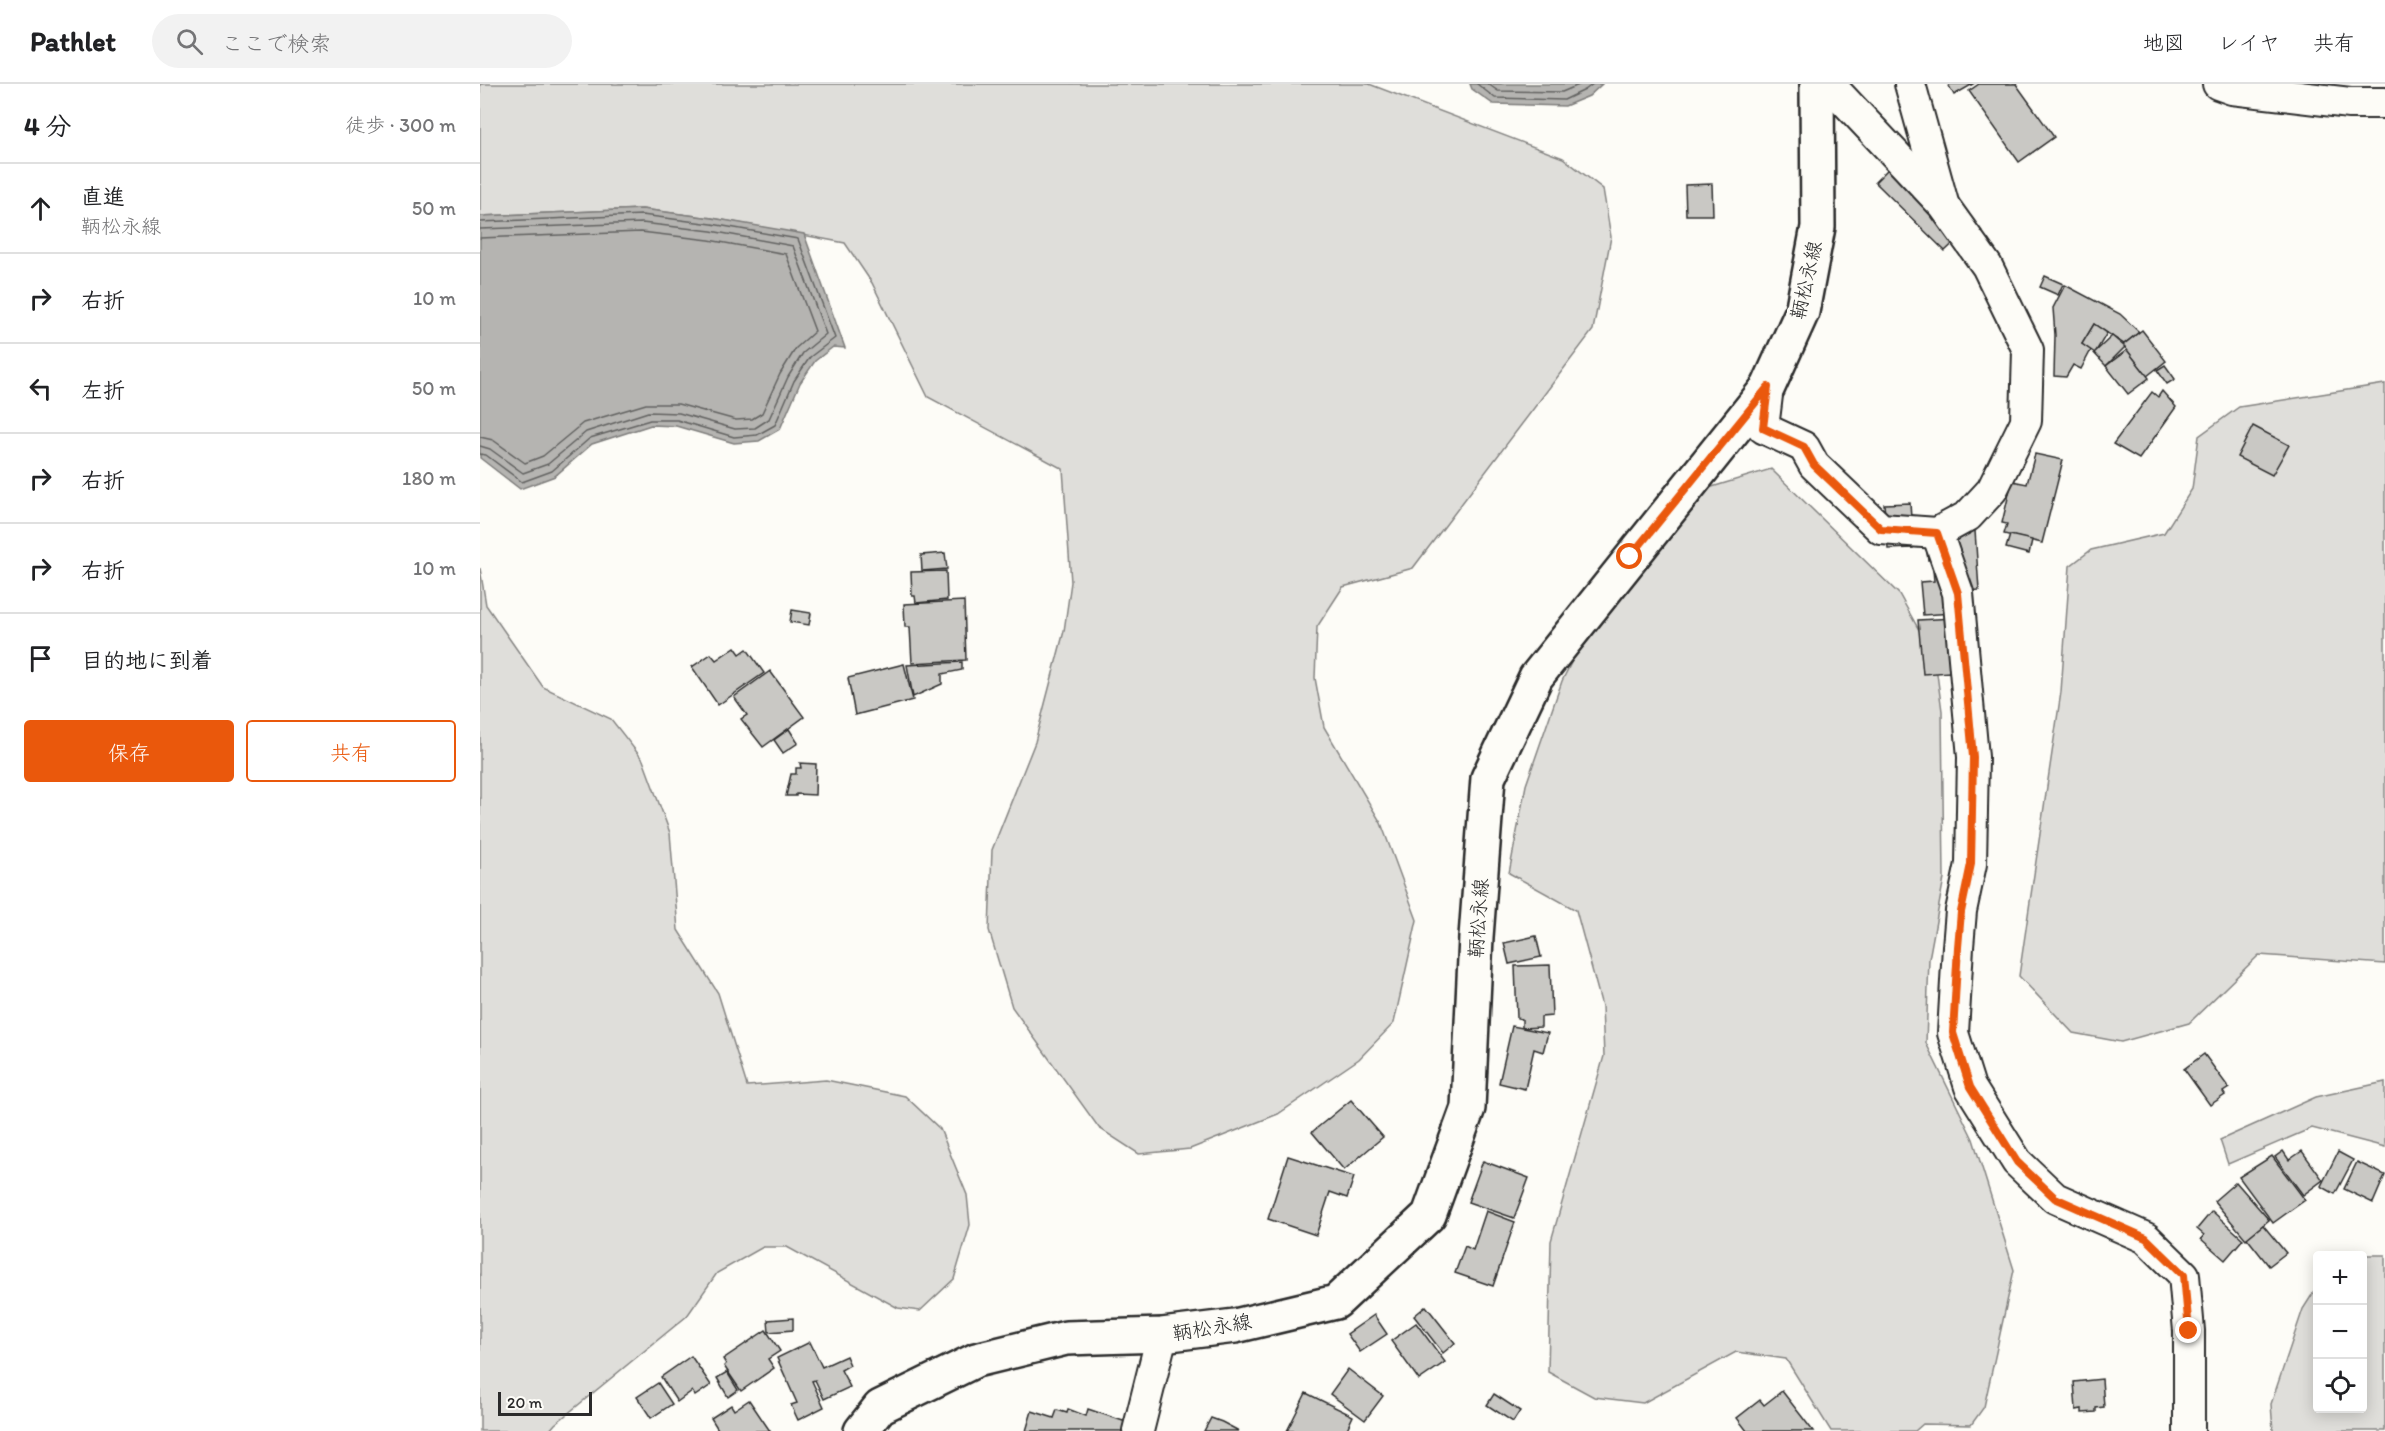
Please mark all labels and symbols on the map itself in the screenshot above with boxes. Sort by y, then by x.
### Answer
street label: 鞆松永線 [1785,238,1827,322]
route start [1616,543,1642,569]
street label: 鞆松永線 [1463,877,1493,959]
street label: 鞆松永線 [1171,1309,1253,1345]
route end [2175,1317,2201,1343]
scale bar [498,1389,592,1416]

